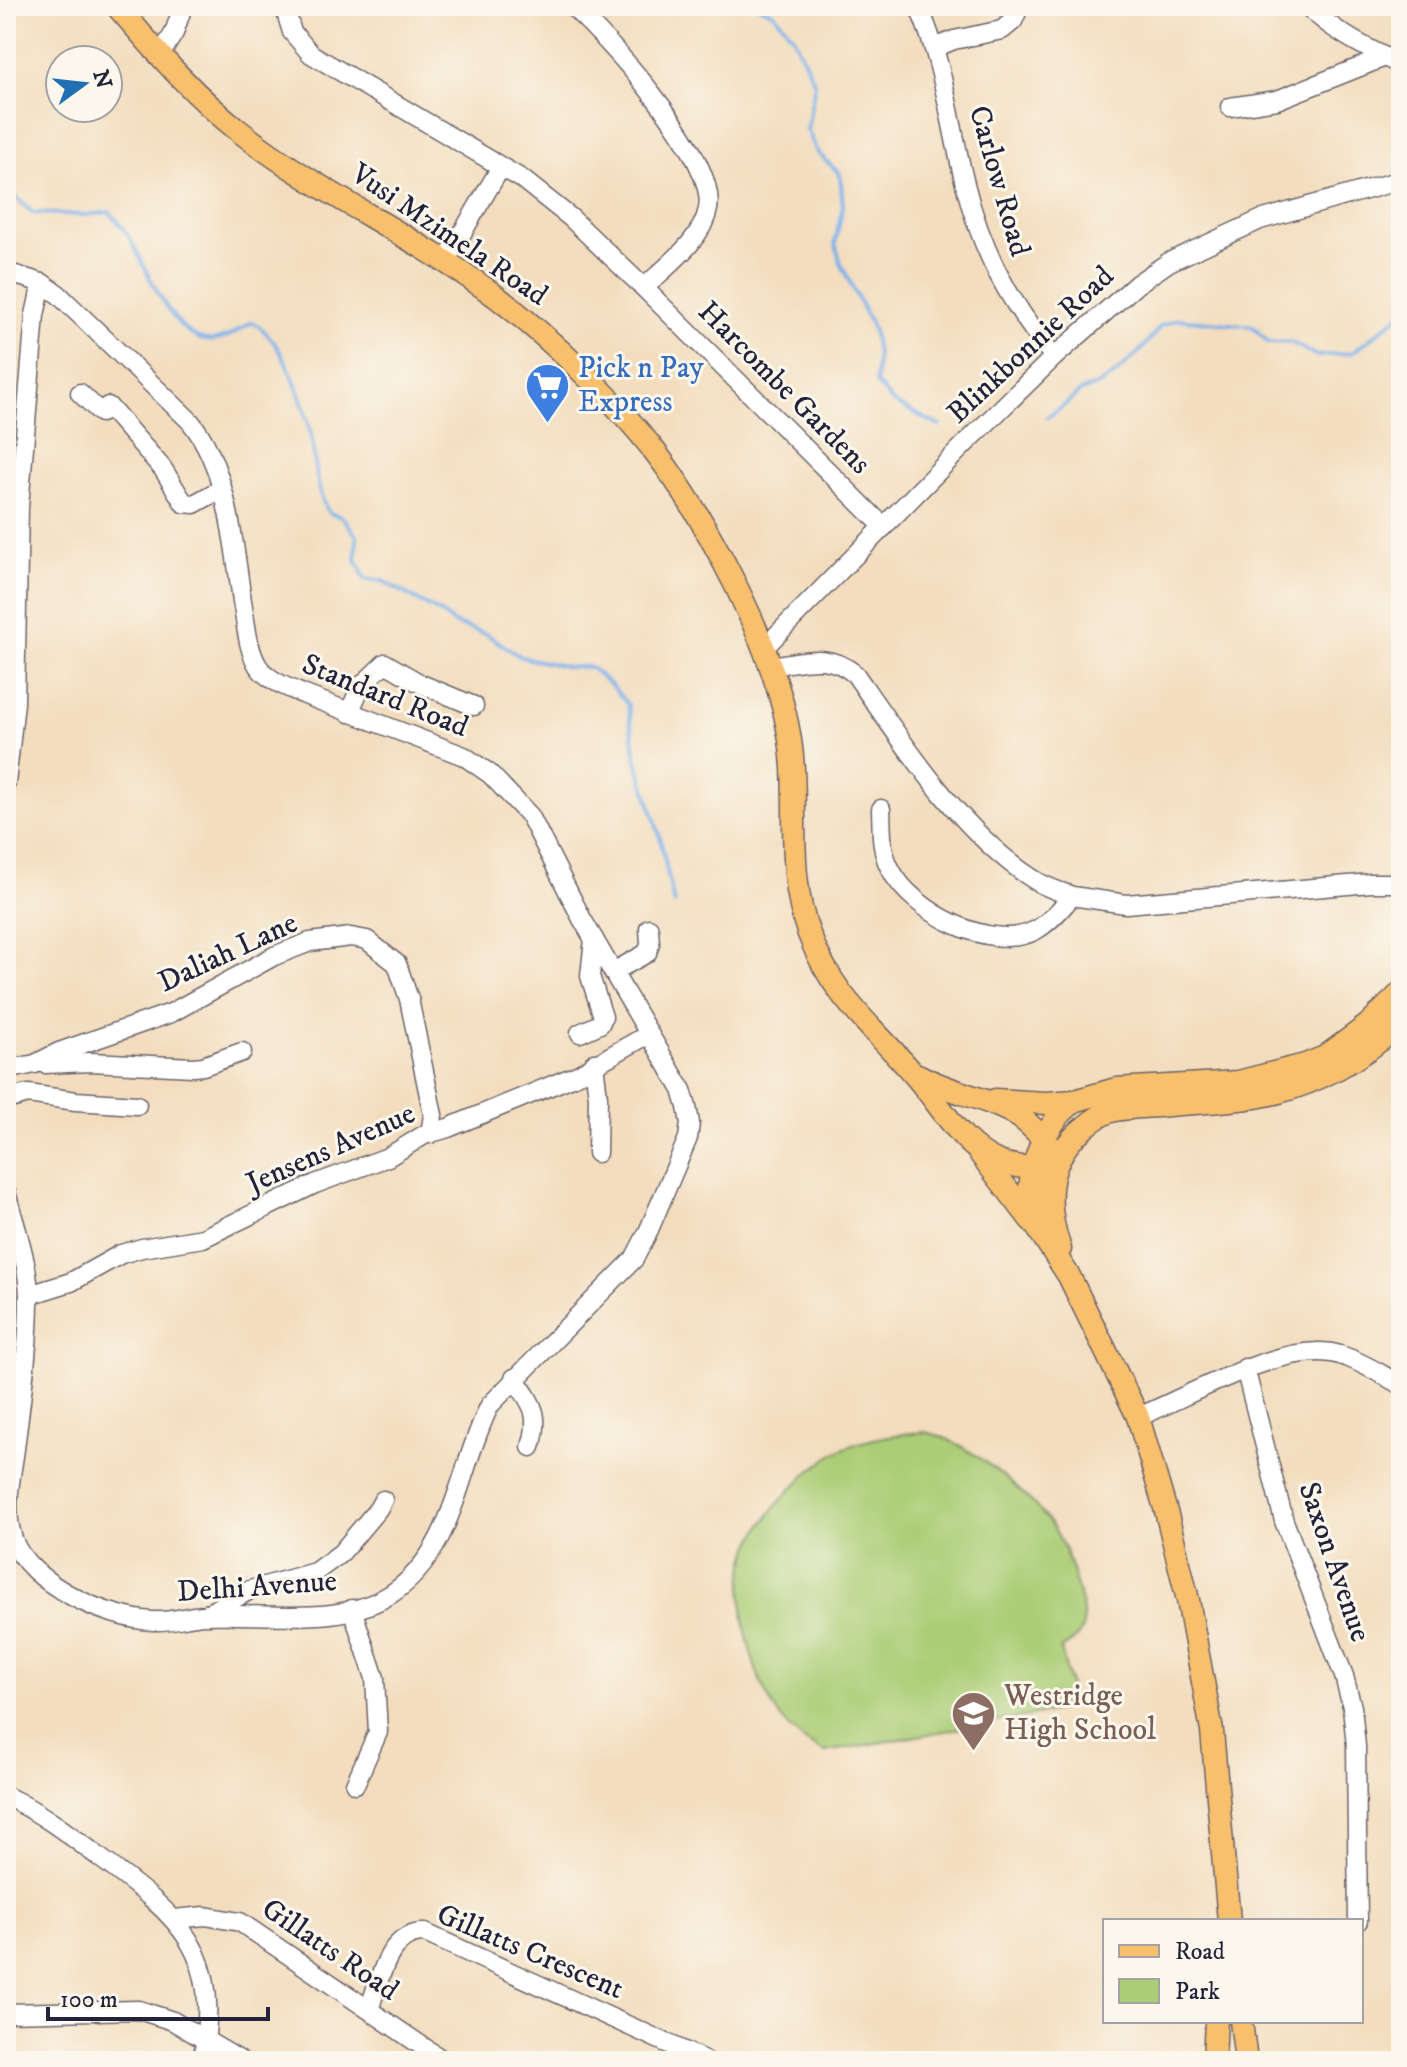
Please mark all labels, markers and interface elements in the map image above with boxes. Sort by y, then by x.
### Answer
north arrow [44,44,124,124]
text: N [86,67,117,91]
street label: Carlow Road [960,101,1038,261]
street label: Vusi Mzimela Road [343,155,554,314]
street label: Blinkbonnie Road [940,258,1122,432]
street label: Harcombe Gardens [690,294,878,482]
place label: Pick n Pay Express [578,350,704,421]
supermarket icon: Pick n Pay Express [523,361,571,424]
street label: Standard Road [296,646,474,746]
street label: Daliah Lane [153,905,303,1001]
street label: Jensens Avenue [238,1095,421,1204]
street label: Saxon Avenue [1289,1477,1379,1647]
street label: Delhi Avenue [176,1563,338,1611]
place label: Westridge High School [1003,1678,1156,1749]
school or university icon: Westridge High School [949,1689,997,1752]
street label: Gillatts Road [254,1891,406,2009]
street label: Gillatts Crescent [431,1896,629,2008]
legend [1103,1919,1363,2023]
text: Road [1175,1937,1225,1967]
scale bar [48,1971,268,2021]
text: Park [1175,1977,1220,2007]
text: 100 m [60,1985,118,2015]

